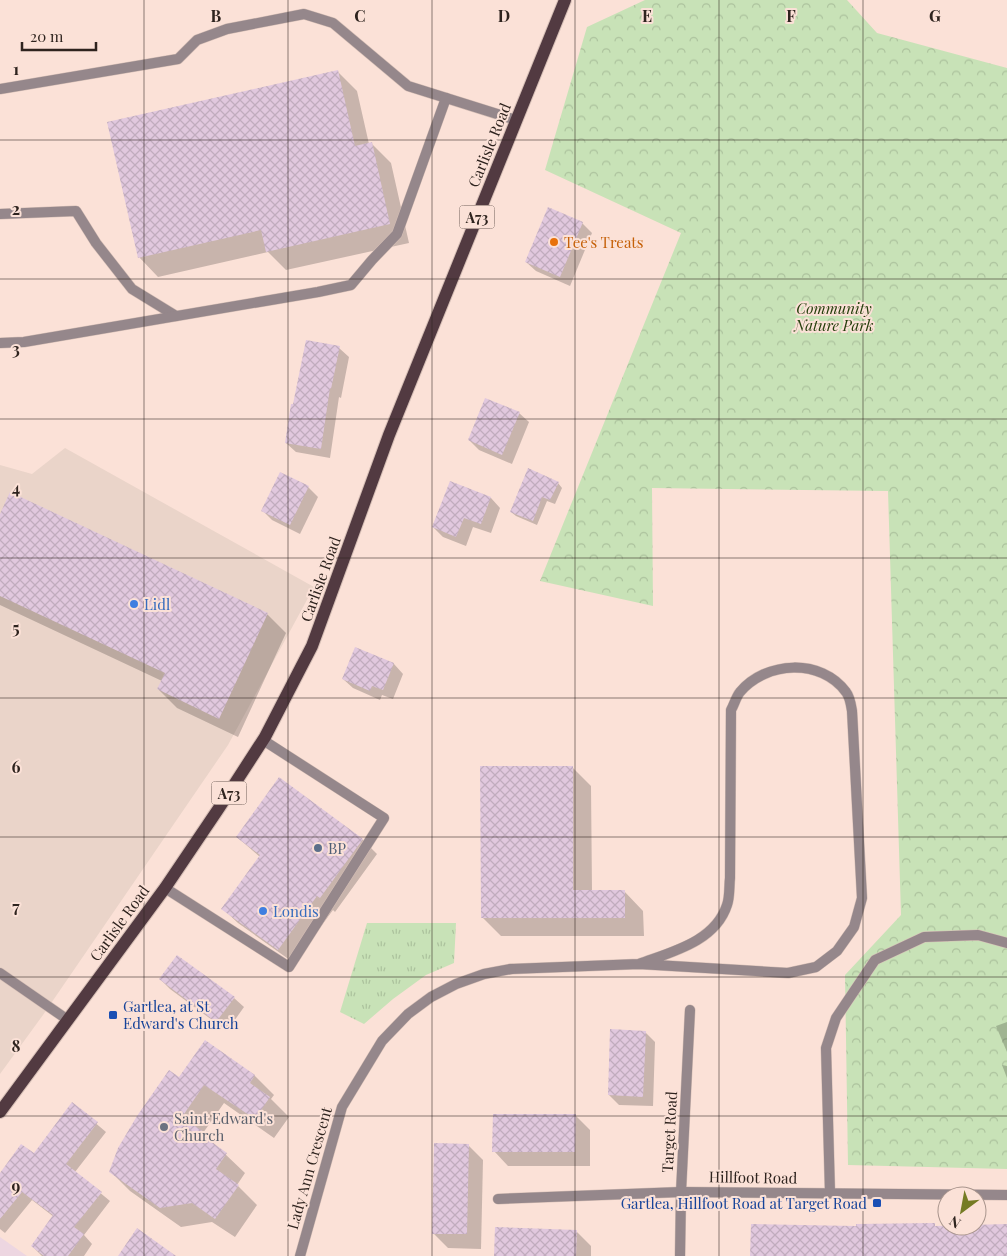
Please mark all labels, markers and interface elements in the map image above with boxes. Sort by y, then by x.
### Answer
text: B [211,5,222,26]
text: C [354,5,366,26]
text: D [498,5,510,26]
text: E [642,5,652,26]
text: F [786,5,796,26]
text: G [929,5,941,26]
scale bar [22,20,96,52]
text: 20 m [30,26,64,46]
text: 1 [13,58,19,79]
street label: Carlisle Road [463,100,515,190]
text: 2 [12,198,20,219]
road number: A73 [460,206,494,228]
place label: Tee's Treats [564,232,643,252]
marker: Tee's Treats [548,236,560,248]
park label: Community Nature Park [792,298,874,335]
text: 3 [12,338,20,359]
text: 4 [12,477,20,498]
street label: Carlisle Road [295,533,345,624]
place label: Lidl [144,594,170,614]
marker: Lidl [128,598,140,610]
text: 5 [12,617,20,638]
text: 6 [12,756,21,777]
road number: A73 [212,781,246,804]
place label: BP [328,838,346,858]
marker: BP [312,842,324,854]
street label: Carlisle Road [85,881,153,965]
text: 7 [12,896,20,917]
place label: Londis [273,901,319,921]
marker: Londis [257,905,269,917]
place label: Gartlea, at St Edward's Church [123,996,239,1033]
marker: Gartlea, at St Edward's Church [107,1009,119,1021]
text: 8 [12,1035,21,1056]
street label: Target Road [657,1090,681,1173]
street label: Lady Ann Crescent [282,1104,336,1232]
place label: Saint Edward's Church [174,1108,273,1145]
marker: Saint Edward's Church [158,1121,170,1133]
street label: Hillfoot Road [709,1166,798,1188]
text: 9 [12,1175,21,1196]
north arrow [937,1186,987,1236]
place label: Gartlea, Hillfoot Road at Target Road [621,1193,867,1213]
marker: Gartlea, Hillfoot Road at Target Road [871,1197,883,1209]
text: N [946,1212,964,1233]

